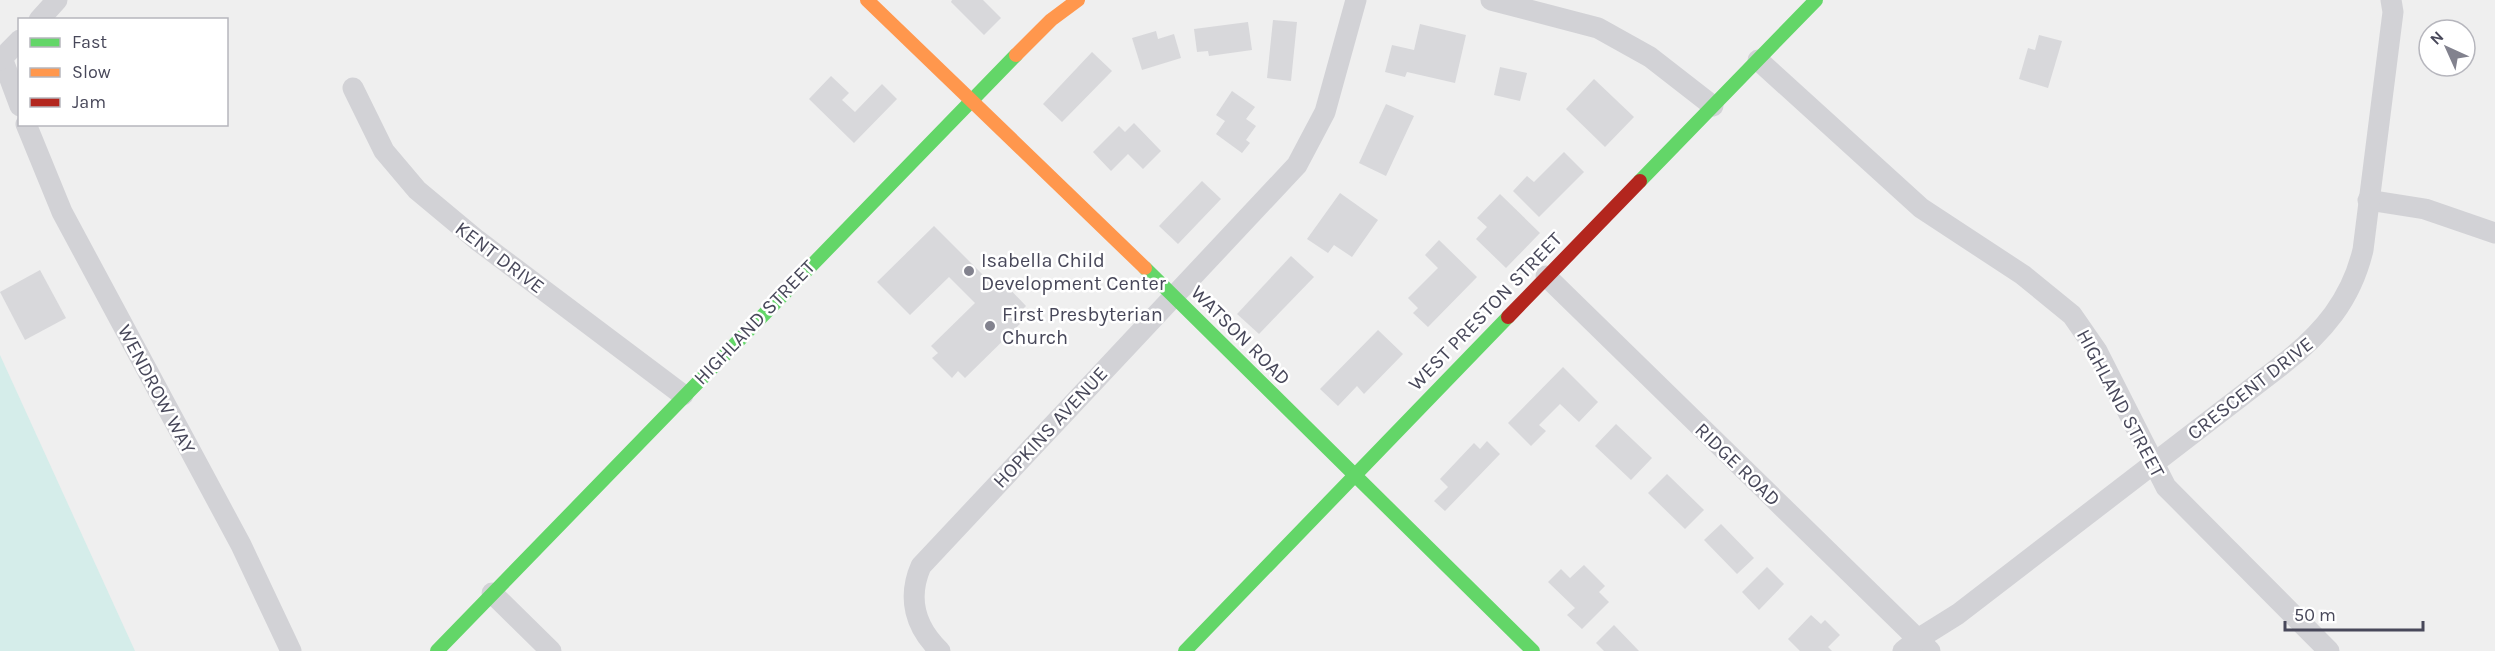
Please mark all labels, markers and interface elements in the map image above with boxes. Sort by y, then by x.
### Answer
legend [18,18,228,126]
north arrow [2417,18,2477,78]
text: N [2426,27,2448,49]
text: Fast [72,31,107,53]
text: Slow [72,61,111,83]
text: Jam [72,91,106,113]
street label: KENT DRIVE [451,217,549,298]
street label: WEST PRESTON STREET [1404,228,1567,395]
place label: Isabella Child Development Center [981,249,1167,295]
street label: HIGHLAND STREET [689,255,820,390]
marker: Isabella Child Development Center [962,264,976,278]
street label: WATSON ROAD [1186,281,1295,390]
place label: First Presbyterian Church [1002,303,1163,349]
marker: First Presbyterian Church [983,319,997,333]
street label: WENDROW WAY [113,321,200,458]
street label: HIGHLAND STREET [2072,325,2169,481]
street label: CRESCENT DRIVE [2183,332,2318,445]
street label: HOPKINS AVENUE [988,362,1112,493]
street label: RIDGE ROAD [1690,418,1785,511]
scale bar [2285,594,2423,632]
text: 50 m [2294,604,2336,626]

